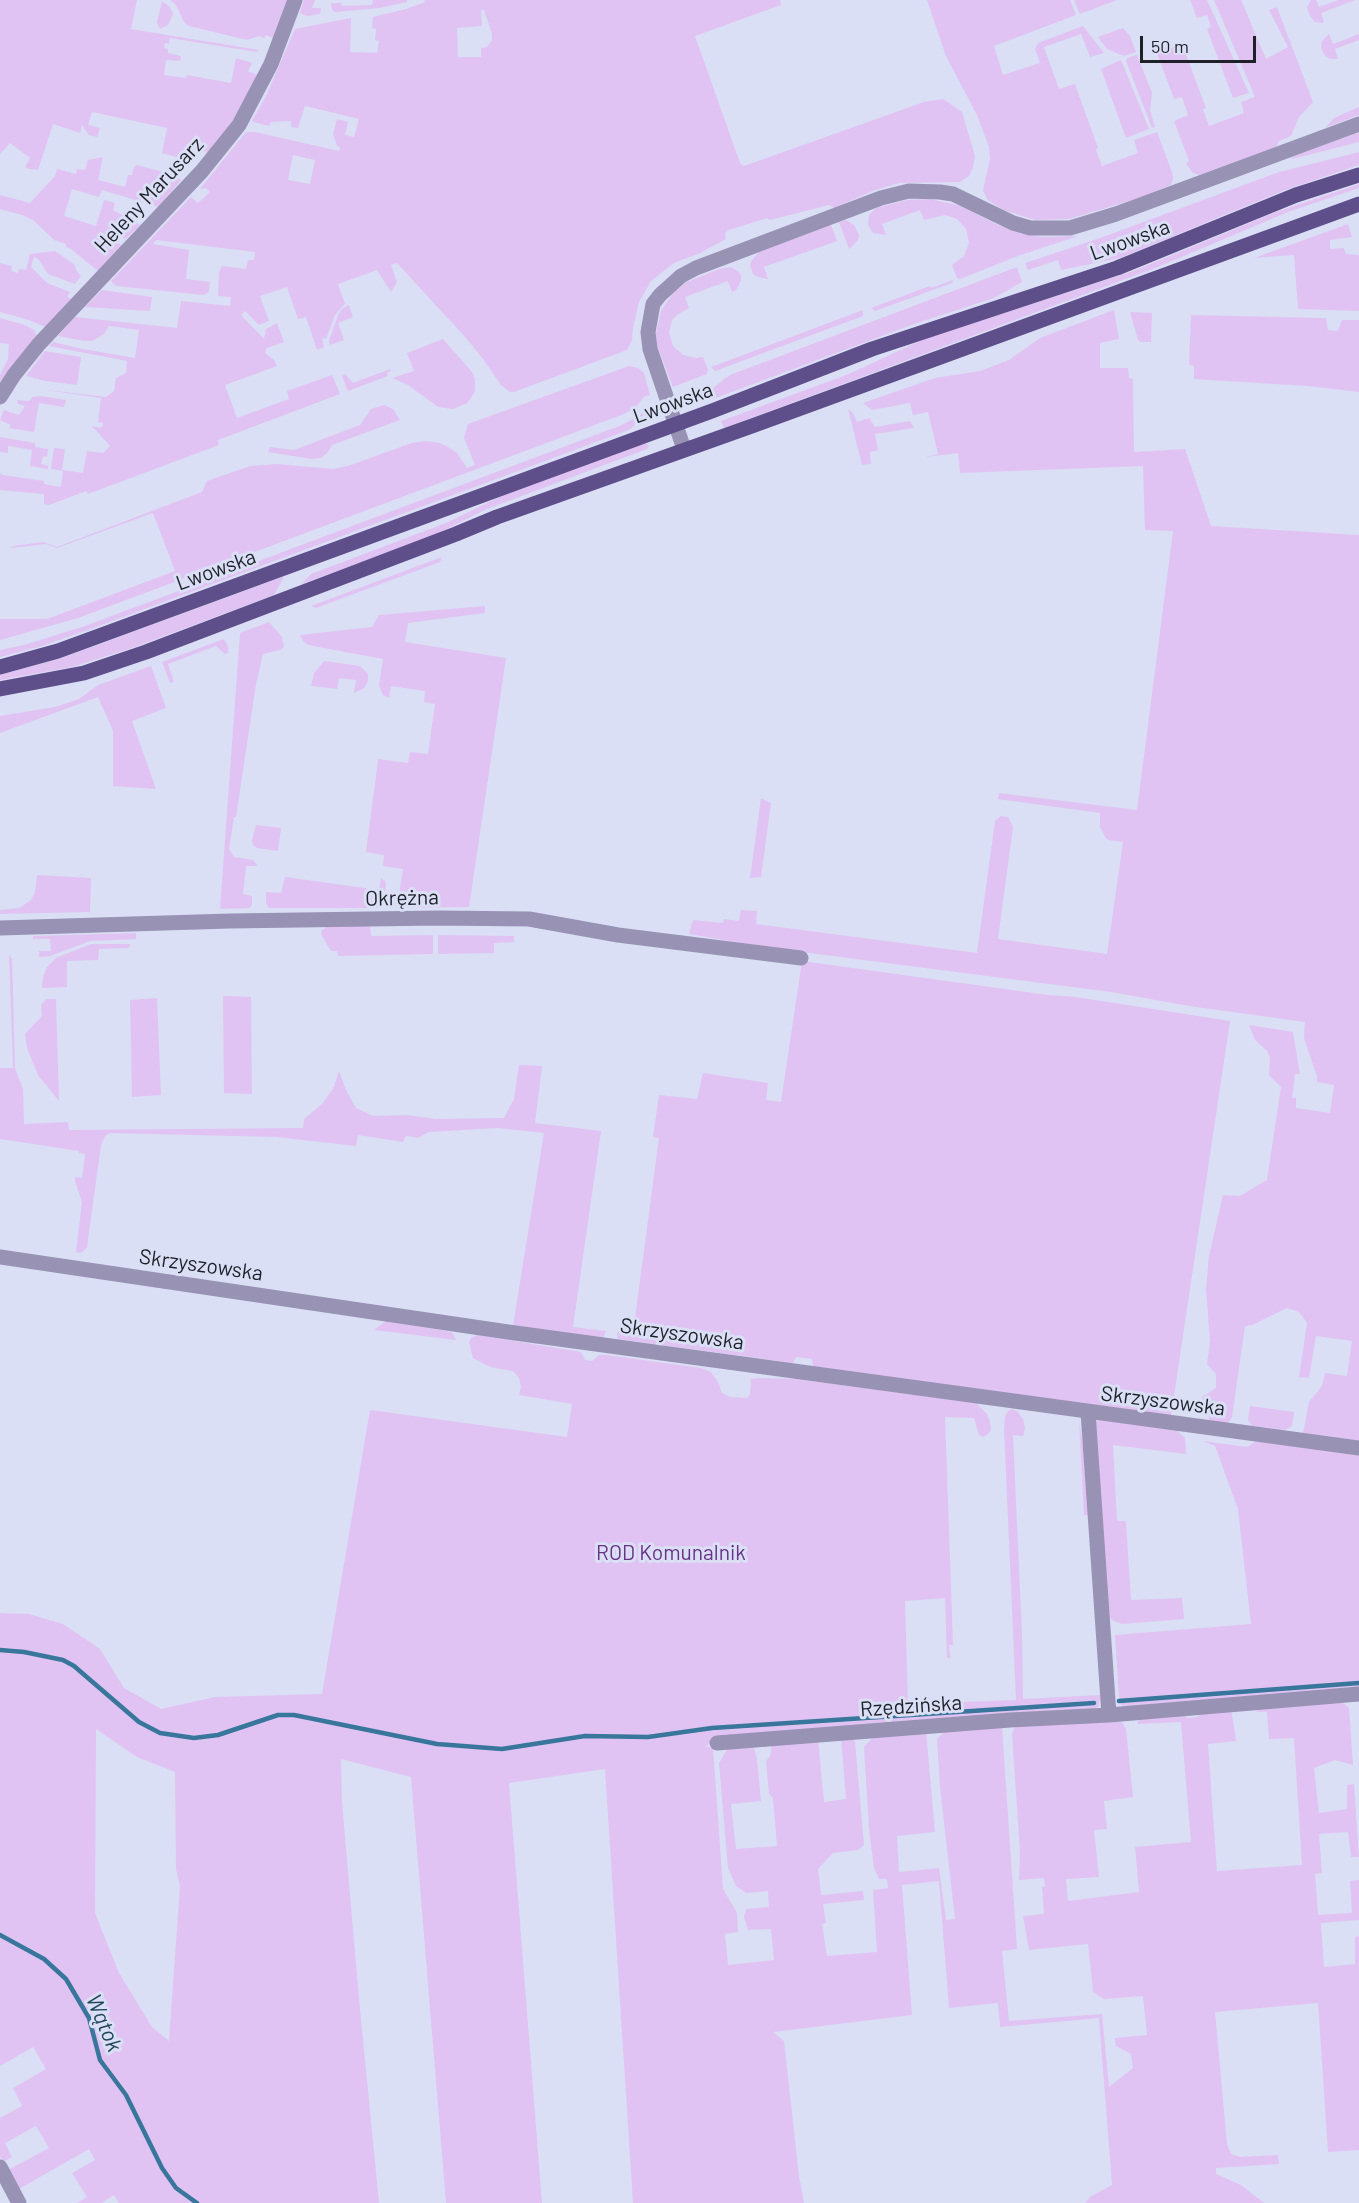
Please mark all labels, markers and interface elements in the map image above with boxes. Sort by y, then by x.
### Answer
scale bar [1143,24,1258,62]
text: 50 m [1151,35,1189,57]
street label: Heleny Marusarz [89,132,209,258]
street label: Lwowska [1087,214,1173,266]
street label: Lwowska [630,377,716,429]
street label: Lwowska [173,544,259,596]
street label: Okrężna [365,885,439,911]
street label: Skrzyszowska [137,1244,265,1286]
street label: Skrzyszowska [618,1313,746,1355]
street label: Skrzyszowska [1099,1381,1227,1421]
park label: ROD Komunalnik [596,1540,746,1566]
street label: Rzędzińska [859,1690,963,1722]
water label: Wątok [80,1990,128,2056]

